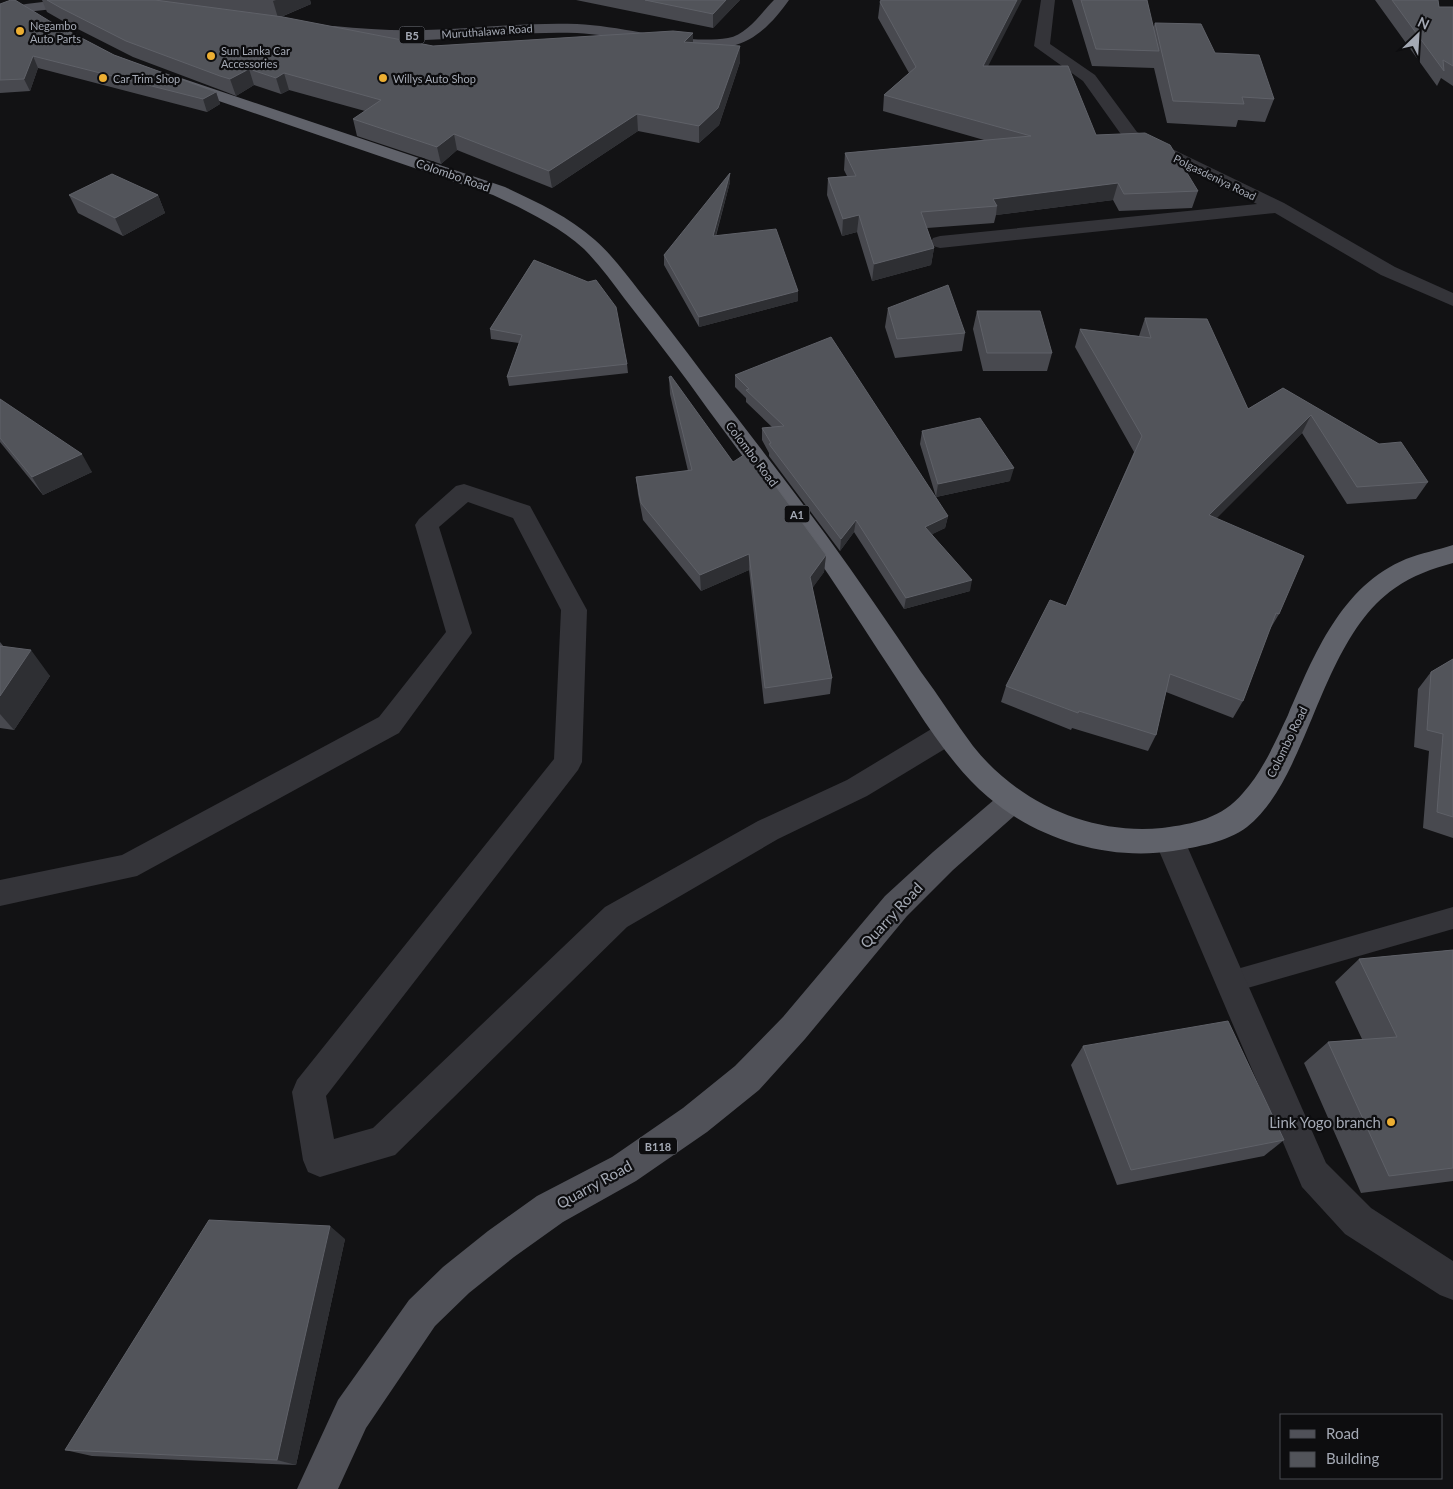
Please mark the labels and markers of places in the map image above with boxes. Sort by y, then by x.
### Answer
place label: Negambo Auto Parts [30,19,81,45]
marker: Negambo Auto Parts [14,25,26,37]
place label: Sun Lanka Car Accessories [221,44,290,70]
marker: Sun Lanka Car Accessories [205,50,217,62]
marker: Car Trim Shop [97,72,109,84]
place label: Car Trim Shop [113,72,180,85]
marker: Willys Auto Shop [377,72,389,84]
place label: Willys Auto Shop [393,72,476,85]
place label: Link Yogo branch [1269,1113,1381,1131]
marker: Link Yogo branch [1385,1116,1397,1128]

